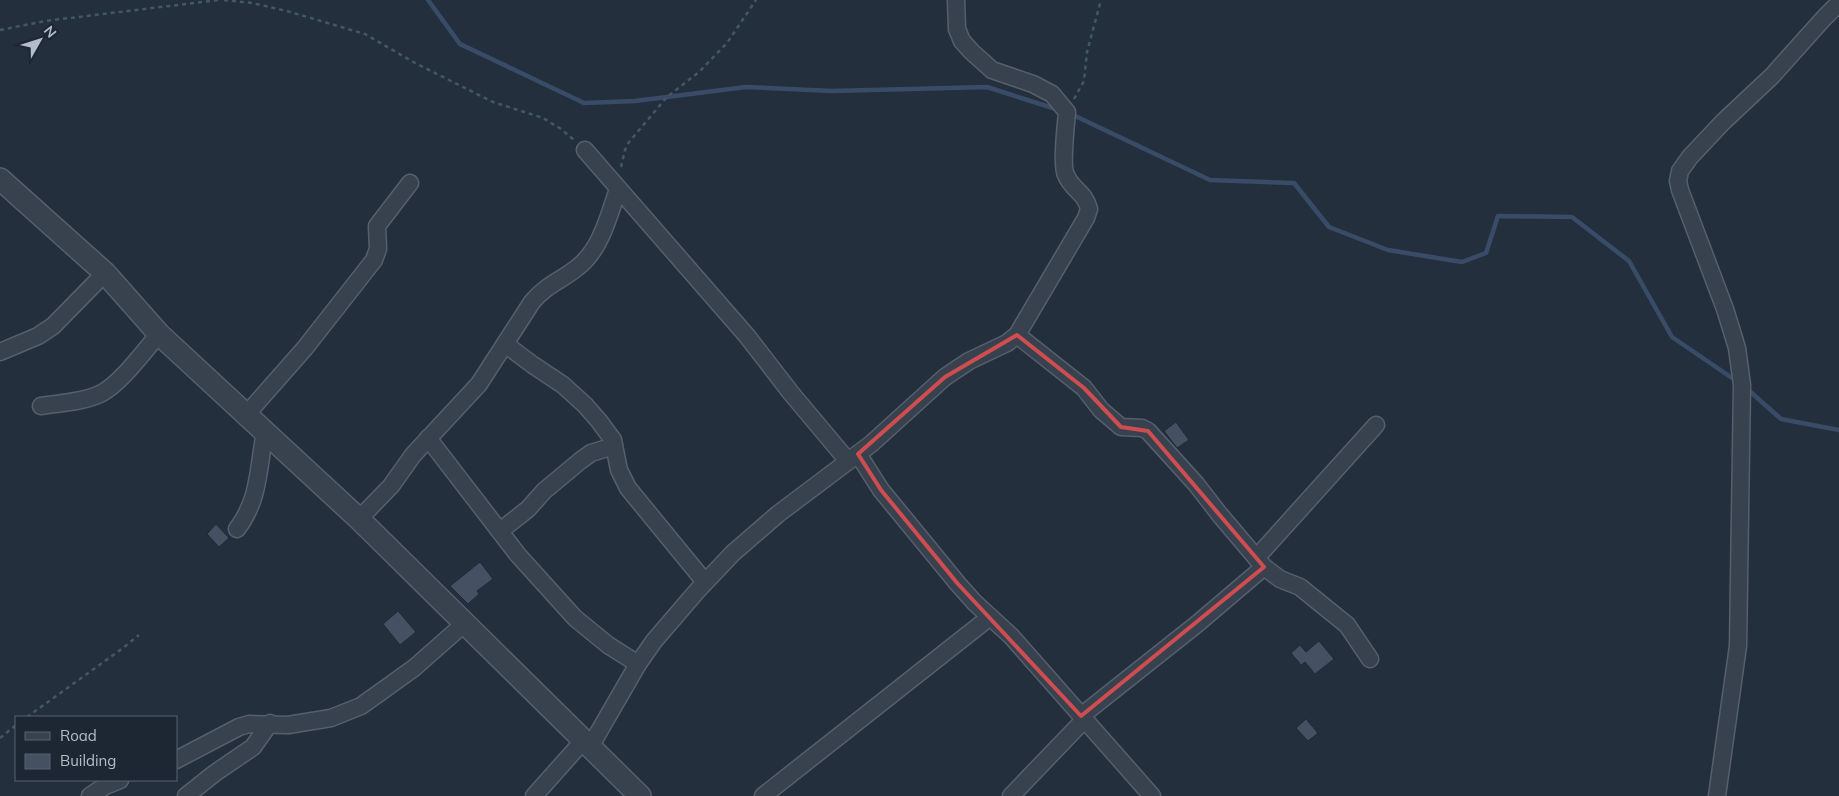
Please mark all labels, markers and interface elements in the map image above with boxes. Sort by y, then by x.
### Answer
north arrow [15,15,65,65]
text: N [40,22,60,42]
legend [15,716,178,781]
text: Road [60,726,97,745]
text: Building [60,751,116,770]

